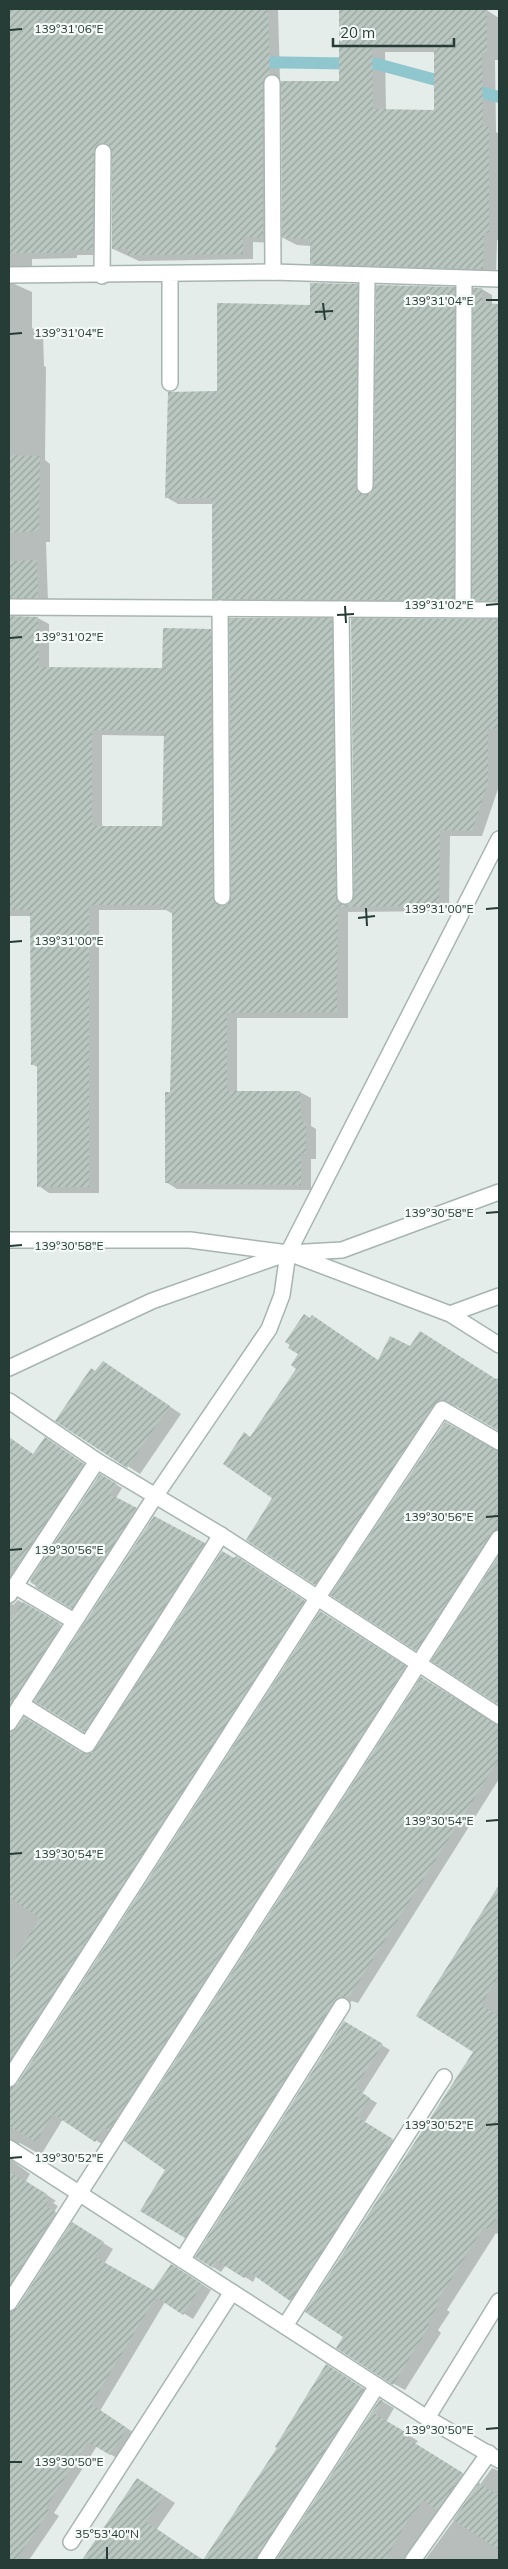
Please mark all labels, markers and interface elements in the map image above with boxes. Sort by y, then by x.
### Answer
scale bar [333,15,454,47]
text: 139°31'06"E [34,21,104,36]
text: 20 m [340,23,375,42]
text: 139°31'04"E [404,293,474,308]
text: 139°31'04"E [34,325,104,340]
text: 139°31'02"E [404,597,474,612]
text: 139°31'02"E [34,629,104,644]
text: 139°31'00"E [404,901,474,916]
text: 139°31'00"E [34,933,104,948]
text: 139°30'58"E [404,1205,474,1220]
text: 139°30'58"E [34,1238,104,1253]
text: 139°30'56"E [404,1509,474,1524]
text: 139°30'56"E [34,1542,104,1557]
text: 139°30'54"E [404,1813,474,1828]
text: 139°30'54"E [34,1846,104,1861]
text: 139°30'52"E [404,2117,474,2132]
text: 139°30'52"E [34,2150,104,2165]
text: 139°30'50"E [404,2422,474,2437]
text: 139°30'50"E [34,2454,104,2469]
text: 35°53'40"N [75,2526,139,2541]

